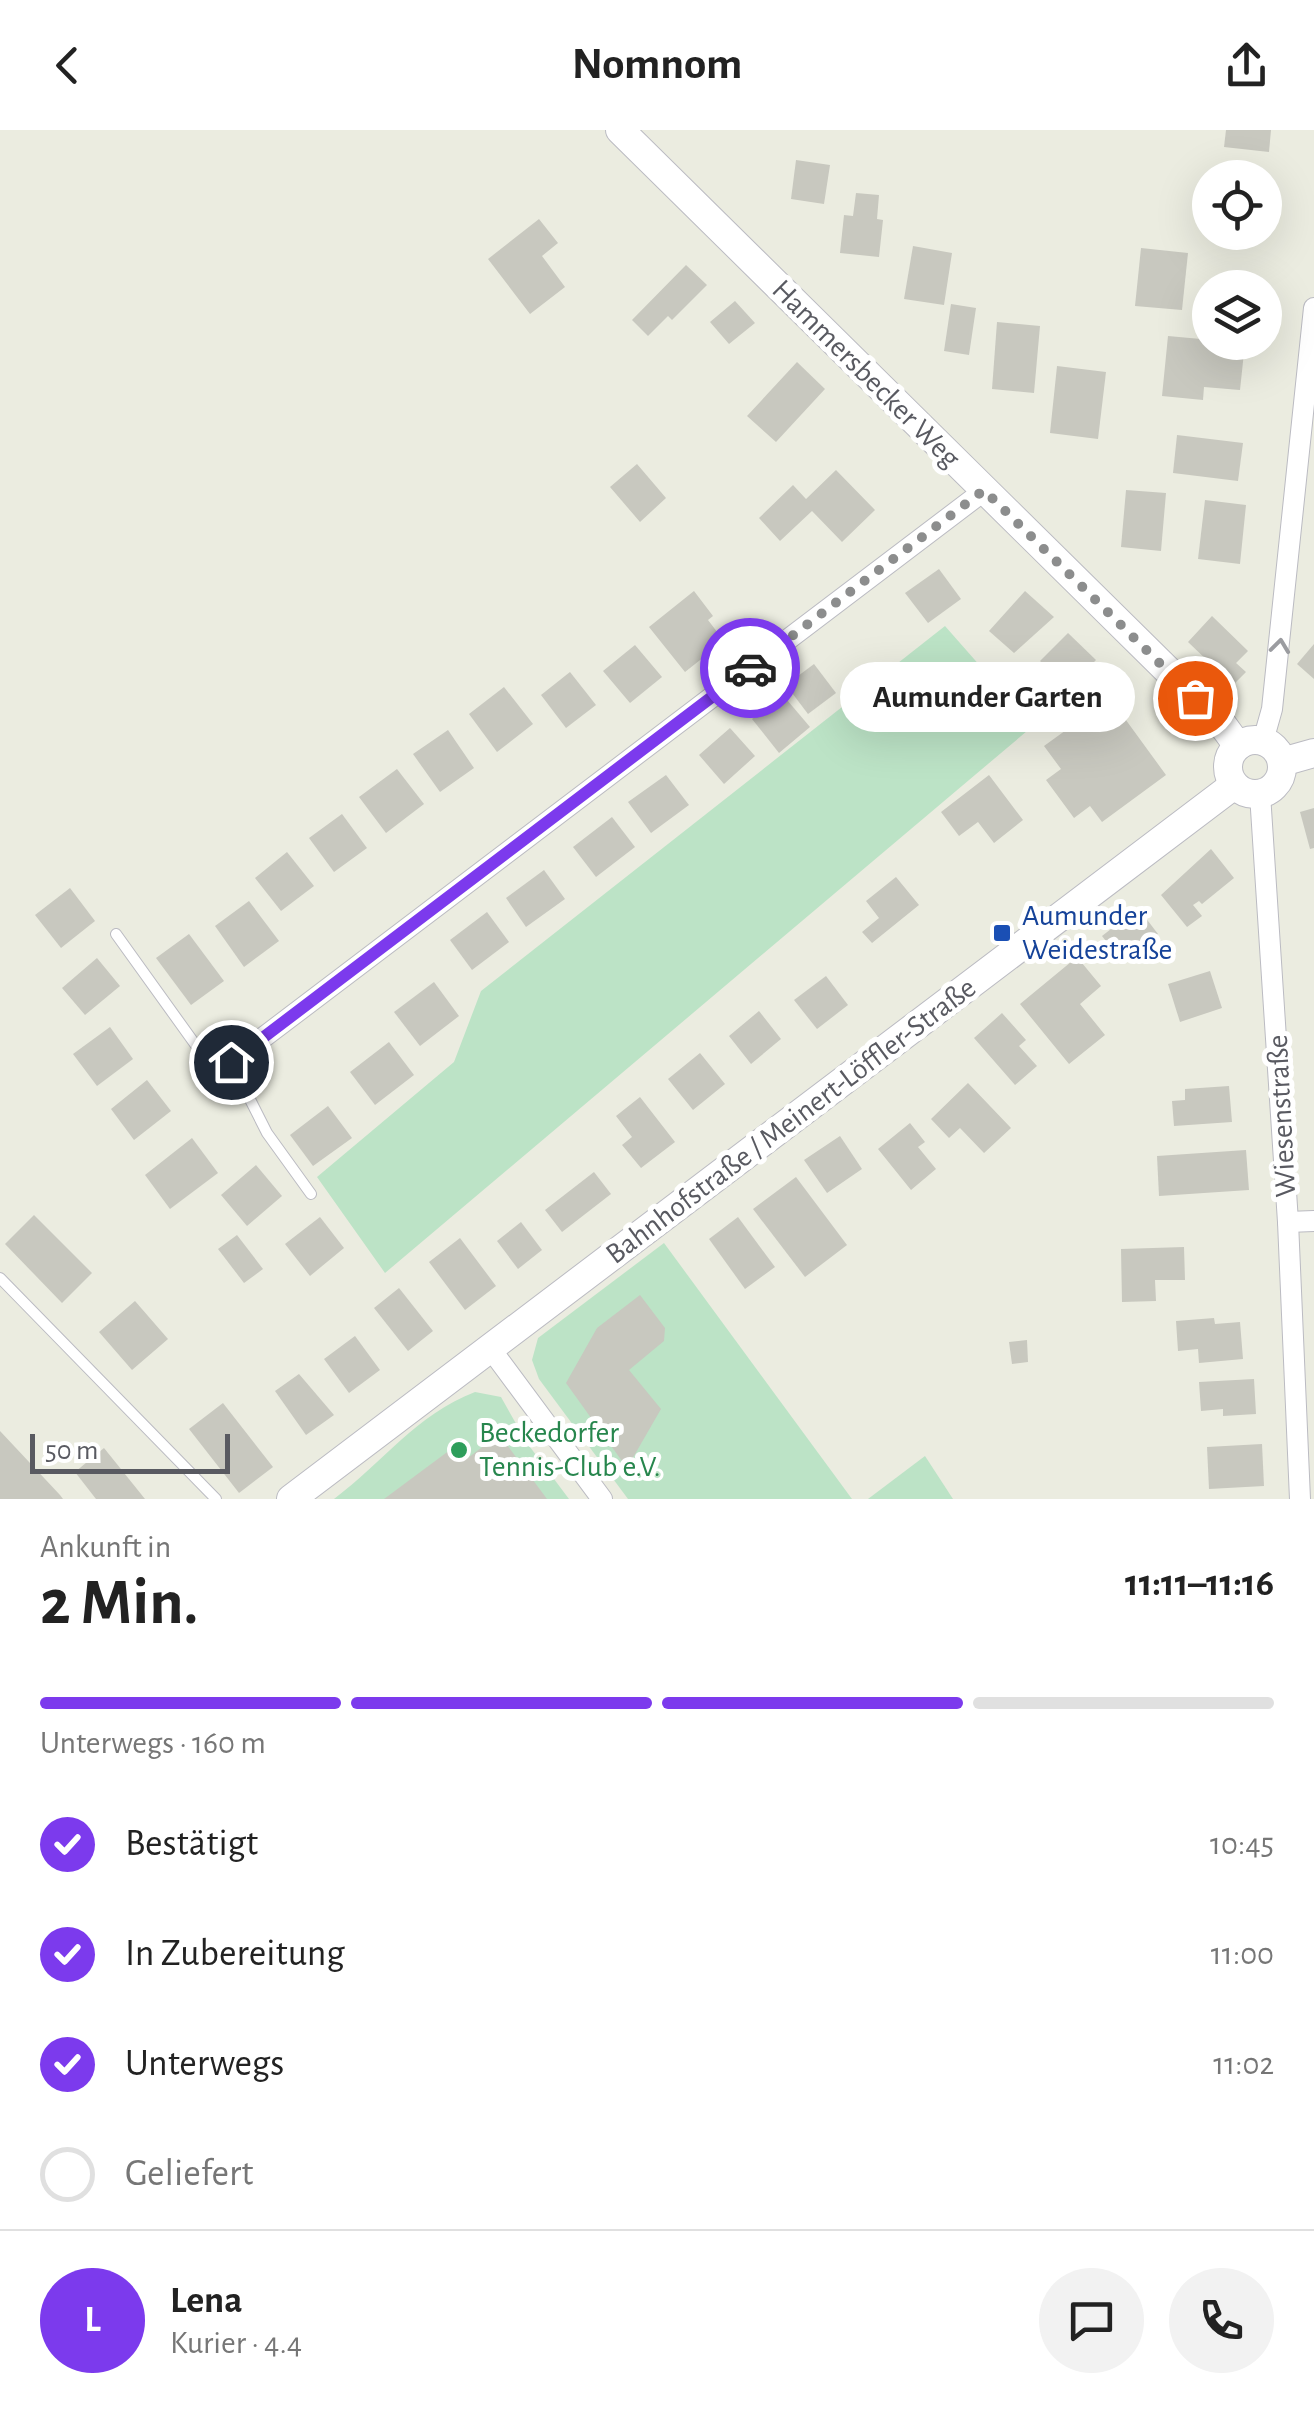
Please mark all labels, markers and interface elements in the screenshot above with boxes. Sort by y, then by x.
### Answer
icon: back [40,38,95,93]
icon: share [1219,38,1274,93]
text: Nomnom [572,42,742,87]
map controls [1192,160,1282,360]
button: locate [1192,160,1282,250]
button: layers [1192,270,1282,360]
street label: Hammersbecker Weg [766,274,966,474]
courier [700,618,800,718]
one-way arrow [1269,637,1290,653]
icon: car [723,641,778,696]
pin [1153,656,1238,741]
callout: Aumunder Garten [840,663,1135,733]
icon: bag [1168,671,1223,726]
text: Aumunder Garten [872,681,1103,713]
place label: Aumunder Weidestraße [1022,901,1172,965]
marker: Aumunder Weidestraße [991,922,1013,944]
street label: Bahnhofstraße / Meinert-Löffler-Straße [600,972,982,1270]
pin [189,1020,274,1105]
street label: Wiesenstraße [1263,1034,1301,1198]
icon: home [204,1035,259,1090]
place label: Beckedorfer Tennis-Club e.V. [479,1418,661,1482]
scale bar [30,1429,230,1474]
text: 50 m [45,1437,99,1465]
marker: Beckedorfer Tennis-Club e.V. [448,1439,470,1461]
text: Ankunft in [40,1531,171,1563]
text: 11:11–11:16 [1125,1565,1274,1603]
text: 2 Min. [40,1571,198,1636]
text: Unterwegs · 160 m [40,1727,266,1759]
icon: check [40,1817,95,1872]
text: Bestätigt [125,1825,258,1863]
text: 10:45 [1210,1828,1274,1860]
icon: check [40,1927,95,1982]
text: In Zubereitung [125,1935,345,1973]
text: 11:00 [1211,1938,1274,1970]
icon: check [40,2037,95,2092]
text: Unterwegs [125,2045,284,2083]
text: 11:02 [1213,2048,1274,2080]
text: Geliefert [125,2155,253,2193]
button: chat [1039,2268,1144,2373]
button: phone [1169,2268,1274,2373]
text: Lena [170,2282,243,2320]
text: L [84,2301,101,2339]
text: Kurier · 4.4 [170,2327,302,2359]

